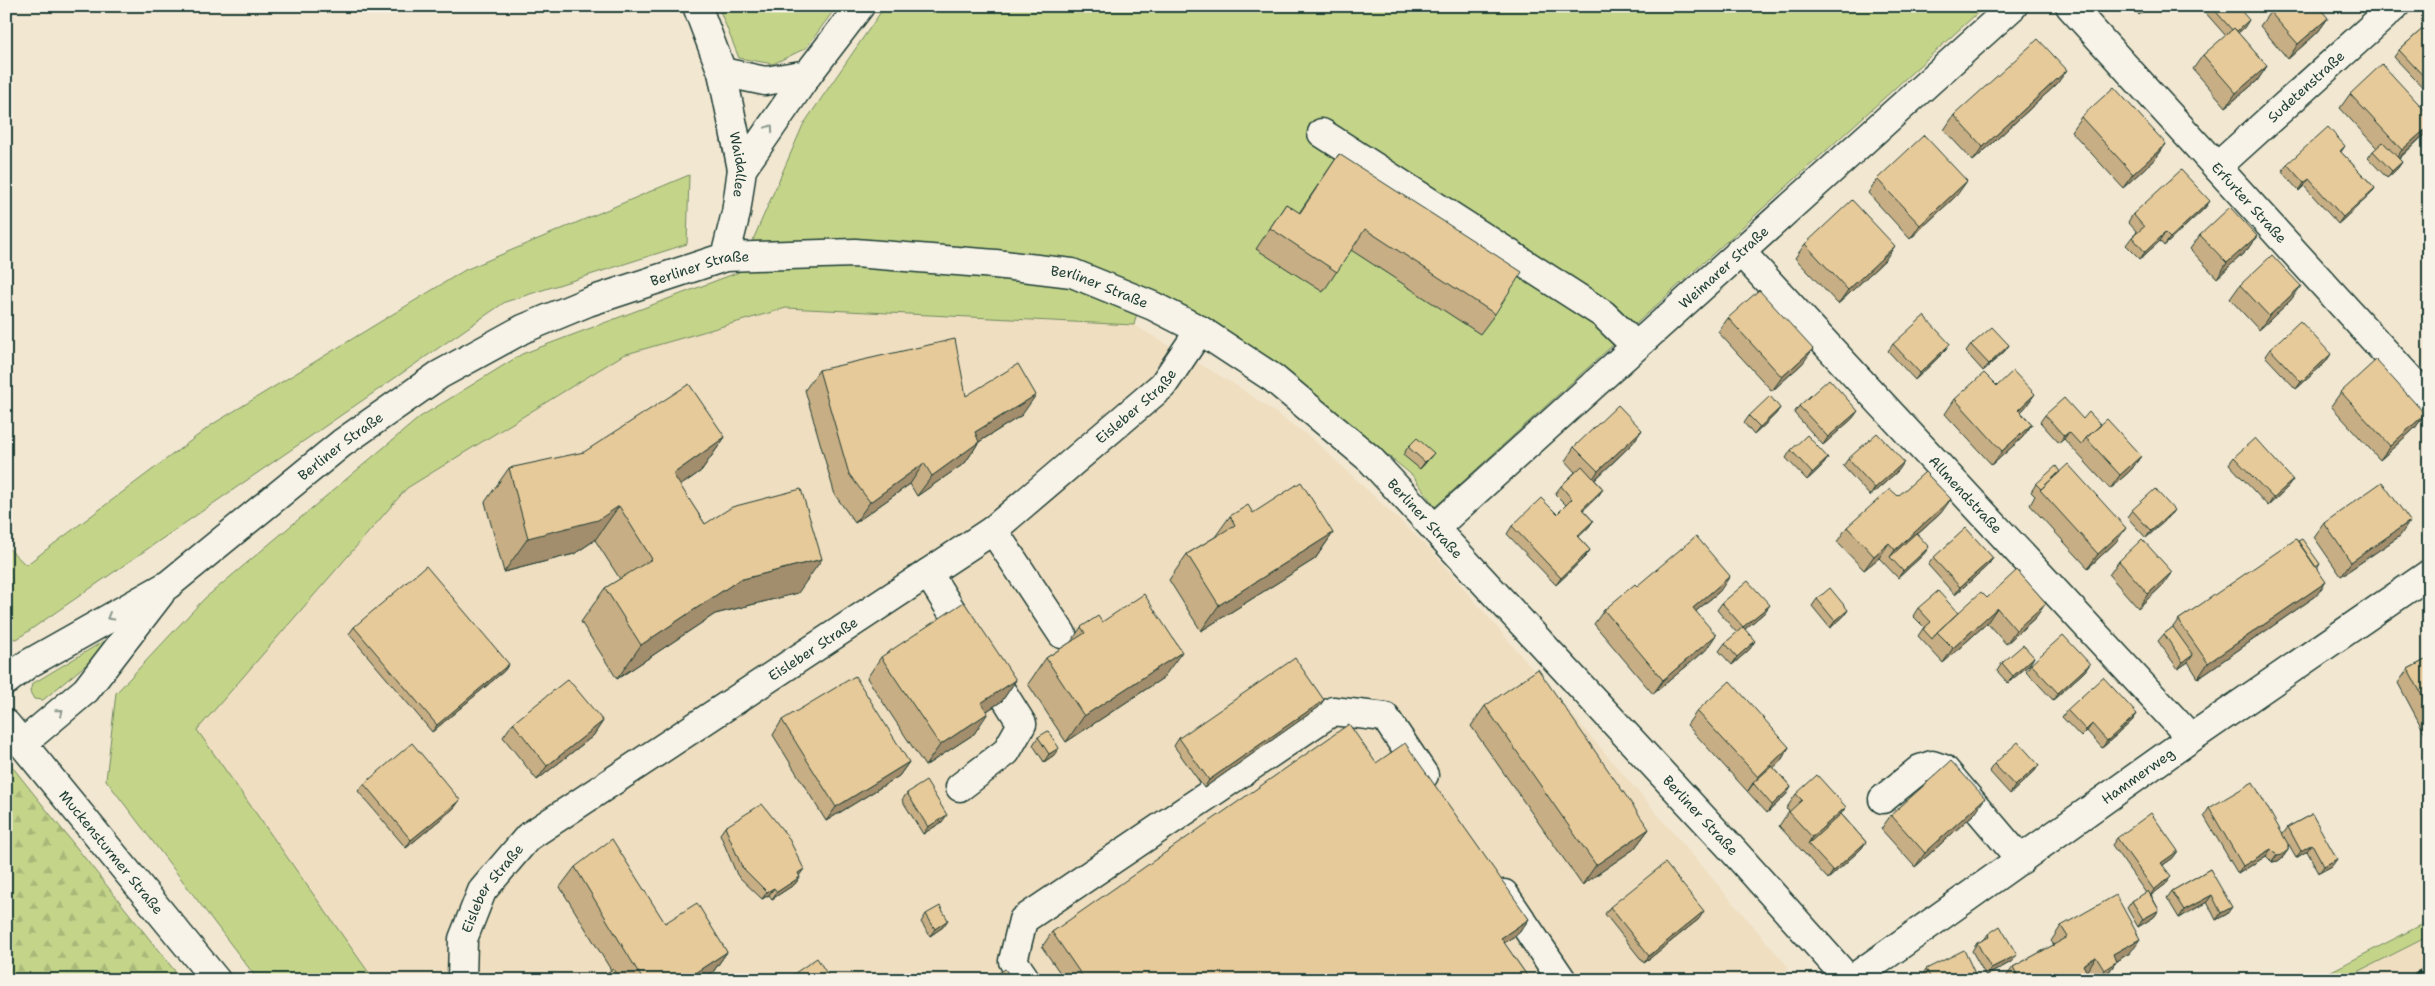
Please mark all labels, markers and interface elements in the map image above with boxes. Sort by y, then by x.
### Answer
street label: Sudetenstraße [2264,47,2348,126]
one-way arrow [764,124,773,134]
street label: Waidallee [725,130,751,199]
street label: Erfurter Straße [2208,158,2291,247]
street label: Weimarer Straße [1675,222,1772,312]
street label: Berliner Straße [648,247,750,290]
street label: Berliner Straße [1050,262,1151,312]
street label: Eisleber Straße [1092,365,1180,448]
street label: Berliner Straße [294,408,387,484]
street label: Allmendstraße [1925,452,2006,537]
street label: Berliner Straße [1384,475,1467,562]
one-way arrow [106,611,115,621]
street label: Eisleber Straße [765,613,861,685]
one-way arrow [54,709,63,717]
street label: Hammerweg [2098,744,2178,808]
street label: Berliner Straße [1659,772,1742,859]
street label: Muckensturmer Straße [55,787,167,918]
street label: Eisleber Straße [457,840,527,936]

